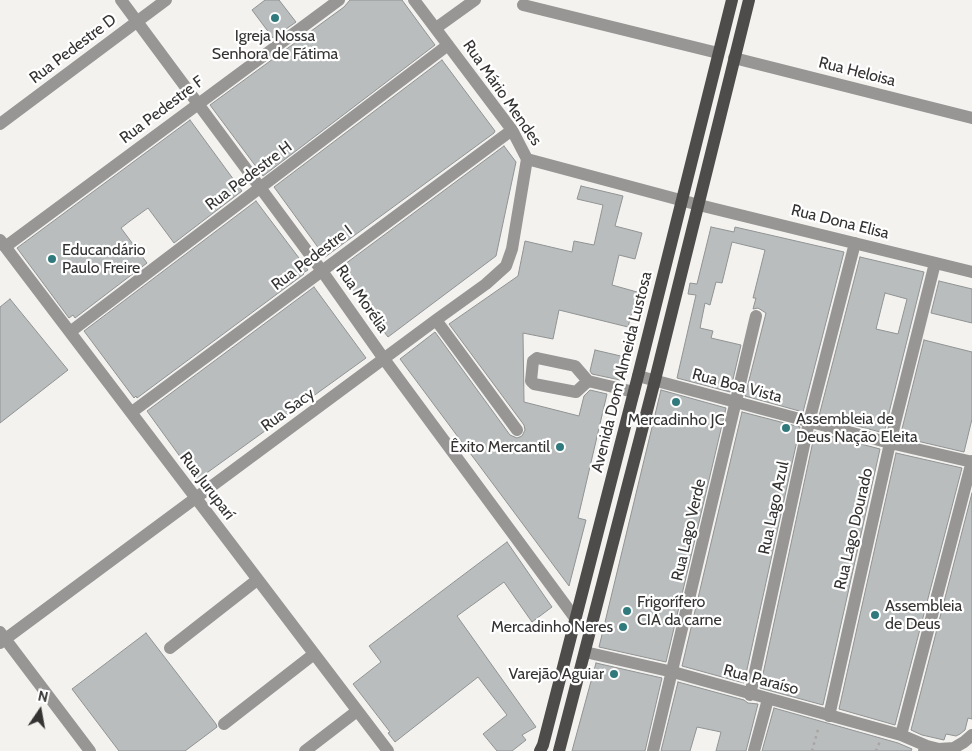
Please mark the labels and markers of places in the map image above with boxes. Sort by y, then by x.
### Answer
marker: Igreja Nossa Senhora de Fátima [269,12,281,24]
place label: Igreja Nossa Senhora de Fátima [212,26,338,64]
place label: Educandário Paulo Freire [62,240,146,278]
marker: Educandário Paulo Freire [46,253,58,265]
marker: Mercadinho JC [670,396,682,408]
place label: Assembleia de Deus Nação Eleita [796,409,918,447]
place label: Mercadinho JC [627,410,725,430]
marker: Assembleia de Deus Nação Eleita [780,422,792,434]
place label: Êxito Mercantil [450,437,550,457]
marker: Êxito Mercantil [554,441,566,453]
place label: Frigorífero CIA da carne [637,592,722,630]
place label: Assembleia de Deus [885,596,962,634]
marker: Frigorífero CIA da carne [621,605,633,617]
marker: Assembleia de Deus [869,609,881,621]
place label: Mercadinho Neres [491,617,613,637]
marker: Mercadinho Neres [617,621,629,633]
place label: Varejão Aguiar [508,664,604,684]
marker: Varejão Aguiar [608,668,620,680]

